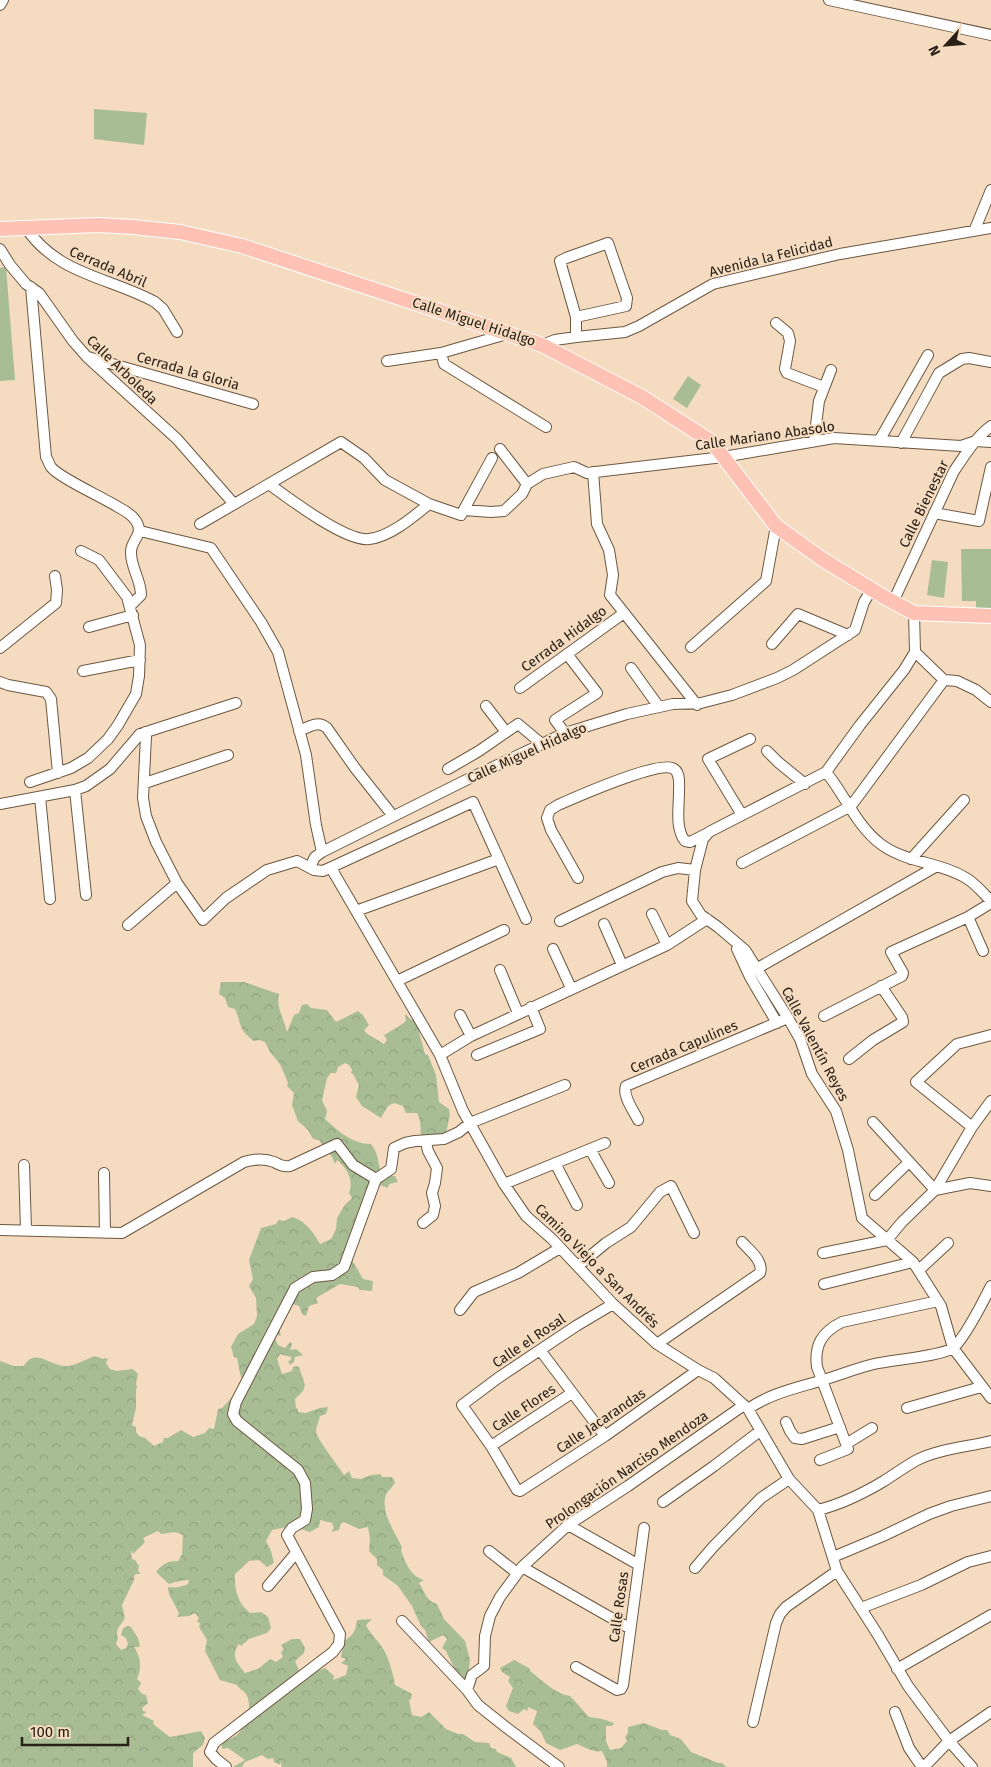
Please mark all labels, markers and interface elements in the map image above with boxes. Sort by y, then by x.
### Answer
north arrow [921,20,971,70]
text: N [925,43,944,58]
street label: Avenida la Felicidad [707,233,835,281]
street label: Cerrada Abril [67,243,149,291]
street label: Calle Miguel Hidalgo [410,294,538,350]
street label: Calle Arboleda [83,332,161,408]
street label: Cerrada la Gloria [135,348,241,394]
street label: Calle Mariano Abasolo [694,418,836,454]
street label: Calle Bienestar [896,457,953,550]
street label: Cerrada Hidalgo [518,602,610,676]
street label: Calle Miguel Hidalgo [465,719,589,787]
street label: Calle Valentín Reyes [778,984,853,1104]
street label: Cerrada Capulines [628,1017,741,1077]
street label: Camino Viejo a San Andrés [531,1200,663,1332]
street label: Calle el Rosal [489,1310,569,1372]
street label: Calle Flores [489,1380,559,1435]
street label: Calle Jacarandas [553,1385,649,1457]
street label: Prolongación Narciso Mendoza [542,1407,712,1533]
street label: Calle Rosas [606,1570,632,1644]
scale bar [22,1714,129,1746]
text: 100 m [30,1723,70,1741]

